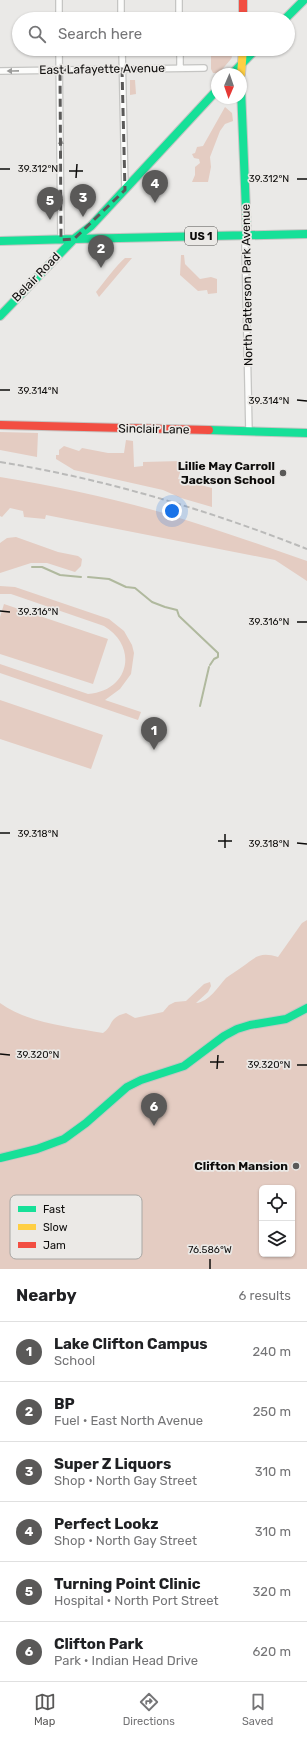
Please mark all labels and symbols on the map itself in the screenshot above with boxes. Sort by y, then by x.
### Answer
street label: East Lafayette Avenue [39,61,165,77]
one-way arrow [6,68,19,74]
north arrow [211,68,247,104]
one-way arrow [57,139,64,151]
text: 39.312°N [18,163,58,175]
pin: 4 [142,170,168,203]
text: 39.312°N [249,173,289,185]
pin: 3 [70,184,96,217]
pin: 5 [37,187,63,220]
street label: North Patterson Park Avenue [239,203,255,366]
road number: US 1 [185,227,217,245]
pin: 2 [88,235,114,268]
street label: Belair Road [9,250,63,304]
text: 39.314°N [18,385,59,397]
text: 39.314°N [249,395,290,407]
street label: Sinclair Lane [118,421,190,437]
place label: Lillie May Carroll Jackson School [178,459,275,487]
marker: Lillie May Carroll Jackson School [278,468,288,478]
your location [162,501,182,521]
text: 39.316°N [18,606,58,618]
text: 39.316°N [249,616,289,628]
pin: 1 [141,717,167,750]
text: 39.318°N [17,828,59,840]
text: 39.318°N [248,838,290,850]
text: 39.320°N [17,1049,59,1061]
text: 39.320°N [248,1059,290,1071]
pin: 6 [141,1093,167,1126]
place label: Clifton Mansion [194,1159,288,1173]
marker: Clifton Mansion [291,1161,301,1171]
legend [10,1195,142,1259]
text: Fast [43,1203,66,1216]
text: Slow [43,1221,68,1234]
text: Jam [43,1239,66,1252]
text: 76.586°W [188,1244,232,1256]

